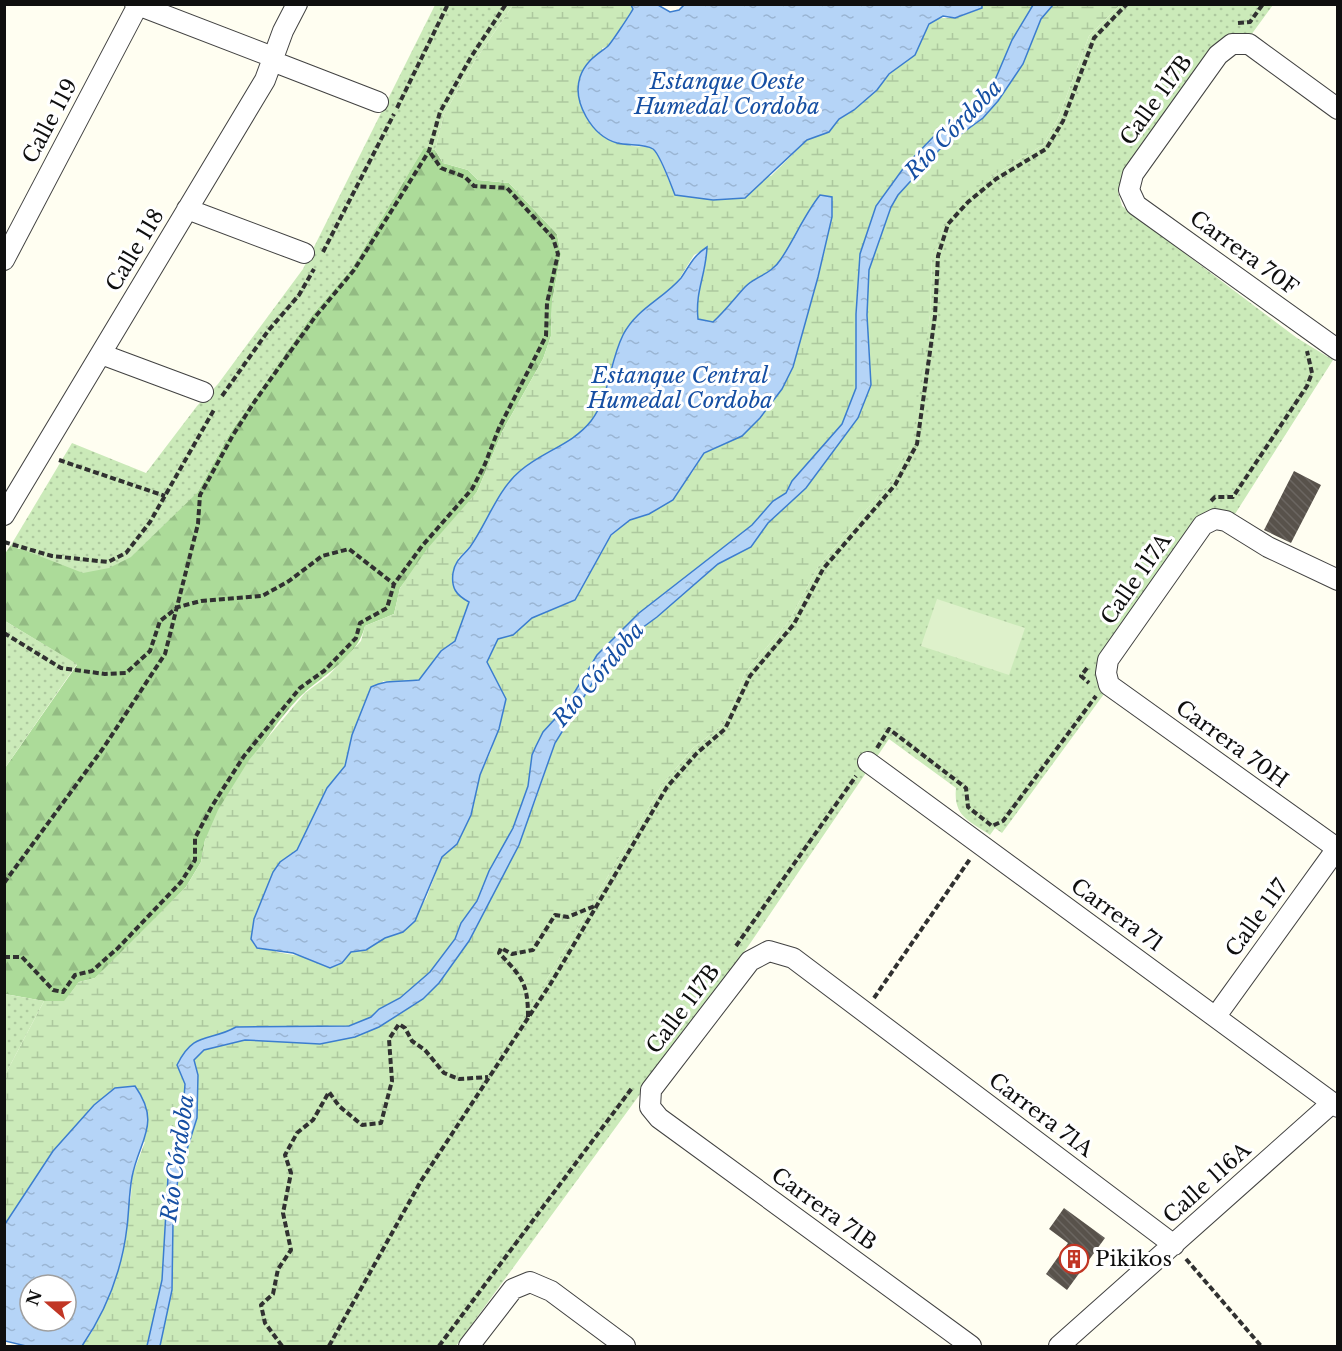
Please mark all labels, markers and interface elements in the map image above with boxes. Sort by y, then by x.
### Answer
street label: Calle 117B [1114,50,1198,150]
water label: Estanque Oeste Humedal Cordoba [633,68,820,120]
street label: Calle 119 [17,74,83,168]
water label: Río Córdoba [899,74,1007,185]
street label: Calle 118 [100,204,170,296]
street label: Carrera 70F [1185,205,1303,301]
water label: Estanque Central Humedal Cordoba [586,362,773,414]
street label: Calle 117A [1095,528,1177,629]
water label: Río Córdoba [546,617,650,733]
street label: Carrera 70H [1171,694,1293,794]
street label: Carrera 71 [1066,873,1168,957]
street label: Calle 117 [1220,874,1294,962]
street label: Calle 117B [641,959,725,1059]
street label: Carrera 71A [984,1067,1099,1163]
water label: Río Córdoba [155,1093,200,1224]
street label: Calle 116A [1158,1136,1257,1229]
street label: Carrera 71B [766,1162,882,1256]
building icon: Pikikos [1058,1243,1090,1275]
place label: Pikikos [1095,1246,1172,1272]
north arrow [18,1273,78,1333]
text: N [22,1287,46,1308]

